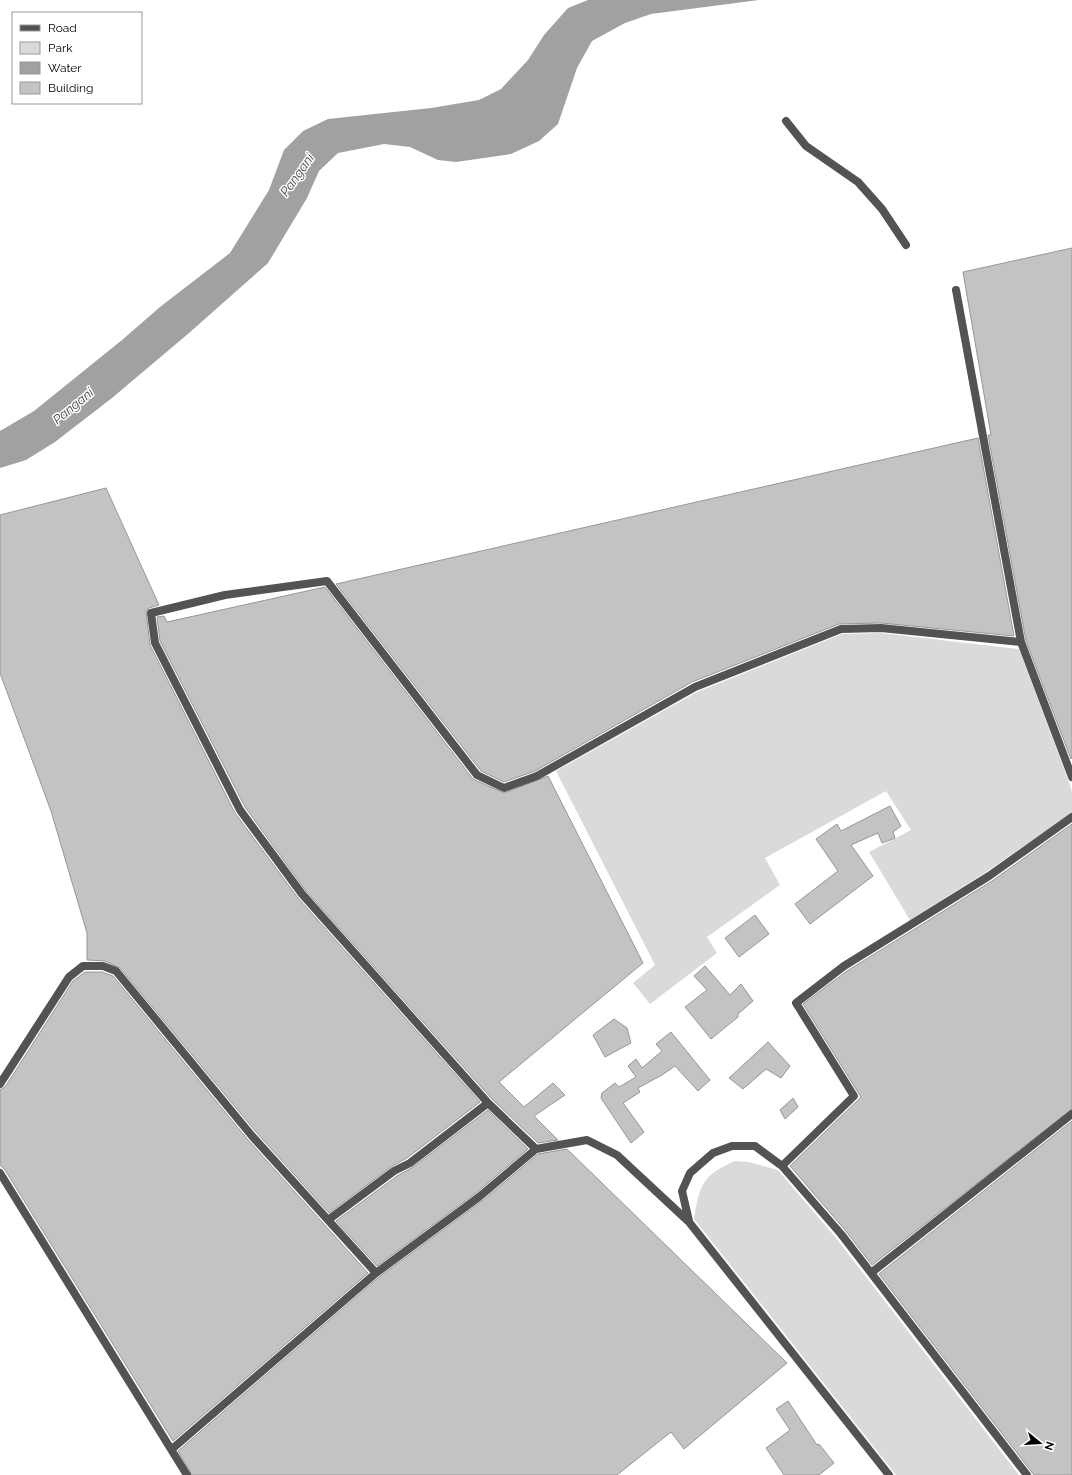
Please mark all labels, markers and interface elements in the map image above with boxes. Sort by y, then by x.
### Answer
legend [12,12,142,104]
text: Road [48,21,77,35]
text: Park [48,41,73,55]
text: Water [48,61,82,75]
text: Building [48,81,94,95]
water label: Pangani [277,150,318,199]
water label: Pangani [50,384,97,427]
north arrow [1020,1423,1060,1463]
text: N [1042,1440,1057,1452]

